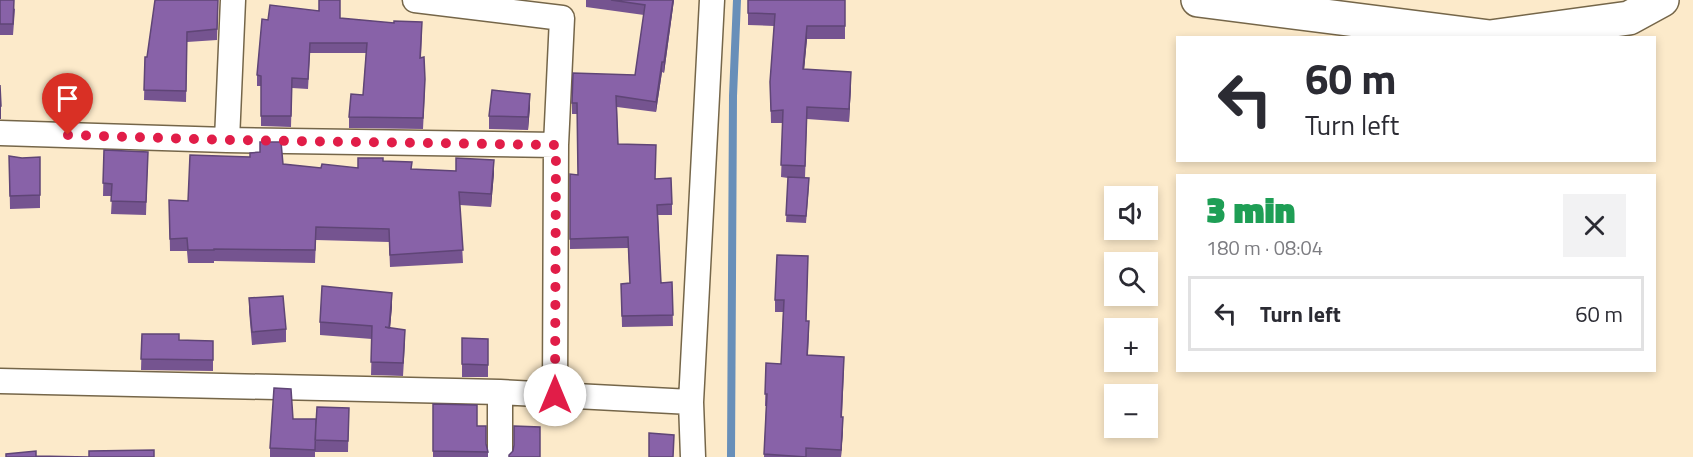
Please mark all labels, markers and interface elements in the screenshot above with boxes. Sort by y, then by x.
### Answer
text: 60 m [1305,46,1397,110]
icon: left [1206,60,1284,138]
pin [42,73,93,135]
icon: arrive [51,82,84,115]
text: Turn left [1305,104,1399,145]
text: 3 min [1206,182,1295,237]
map controls [1104,186,1158,438]
button: sound [1104,186,1158,240]
button: close [1563,194,1626,257]
text: 180 m · 08:04 [1206,232,1323,263]
button: search [1104,252,1158,306]
icon: left [1209,297,1242,330]
text: Turn left [1260,297,1341,331]
text: 60 m [1575,297,1623,331]
button: + [1104,318,1158,372]
position arrow [523,363,587,427]
button: − [1104,384,1158,438]

